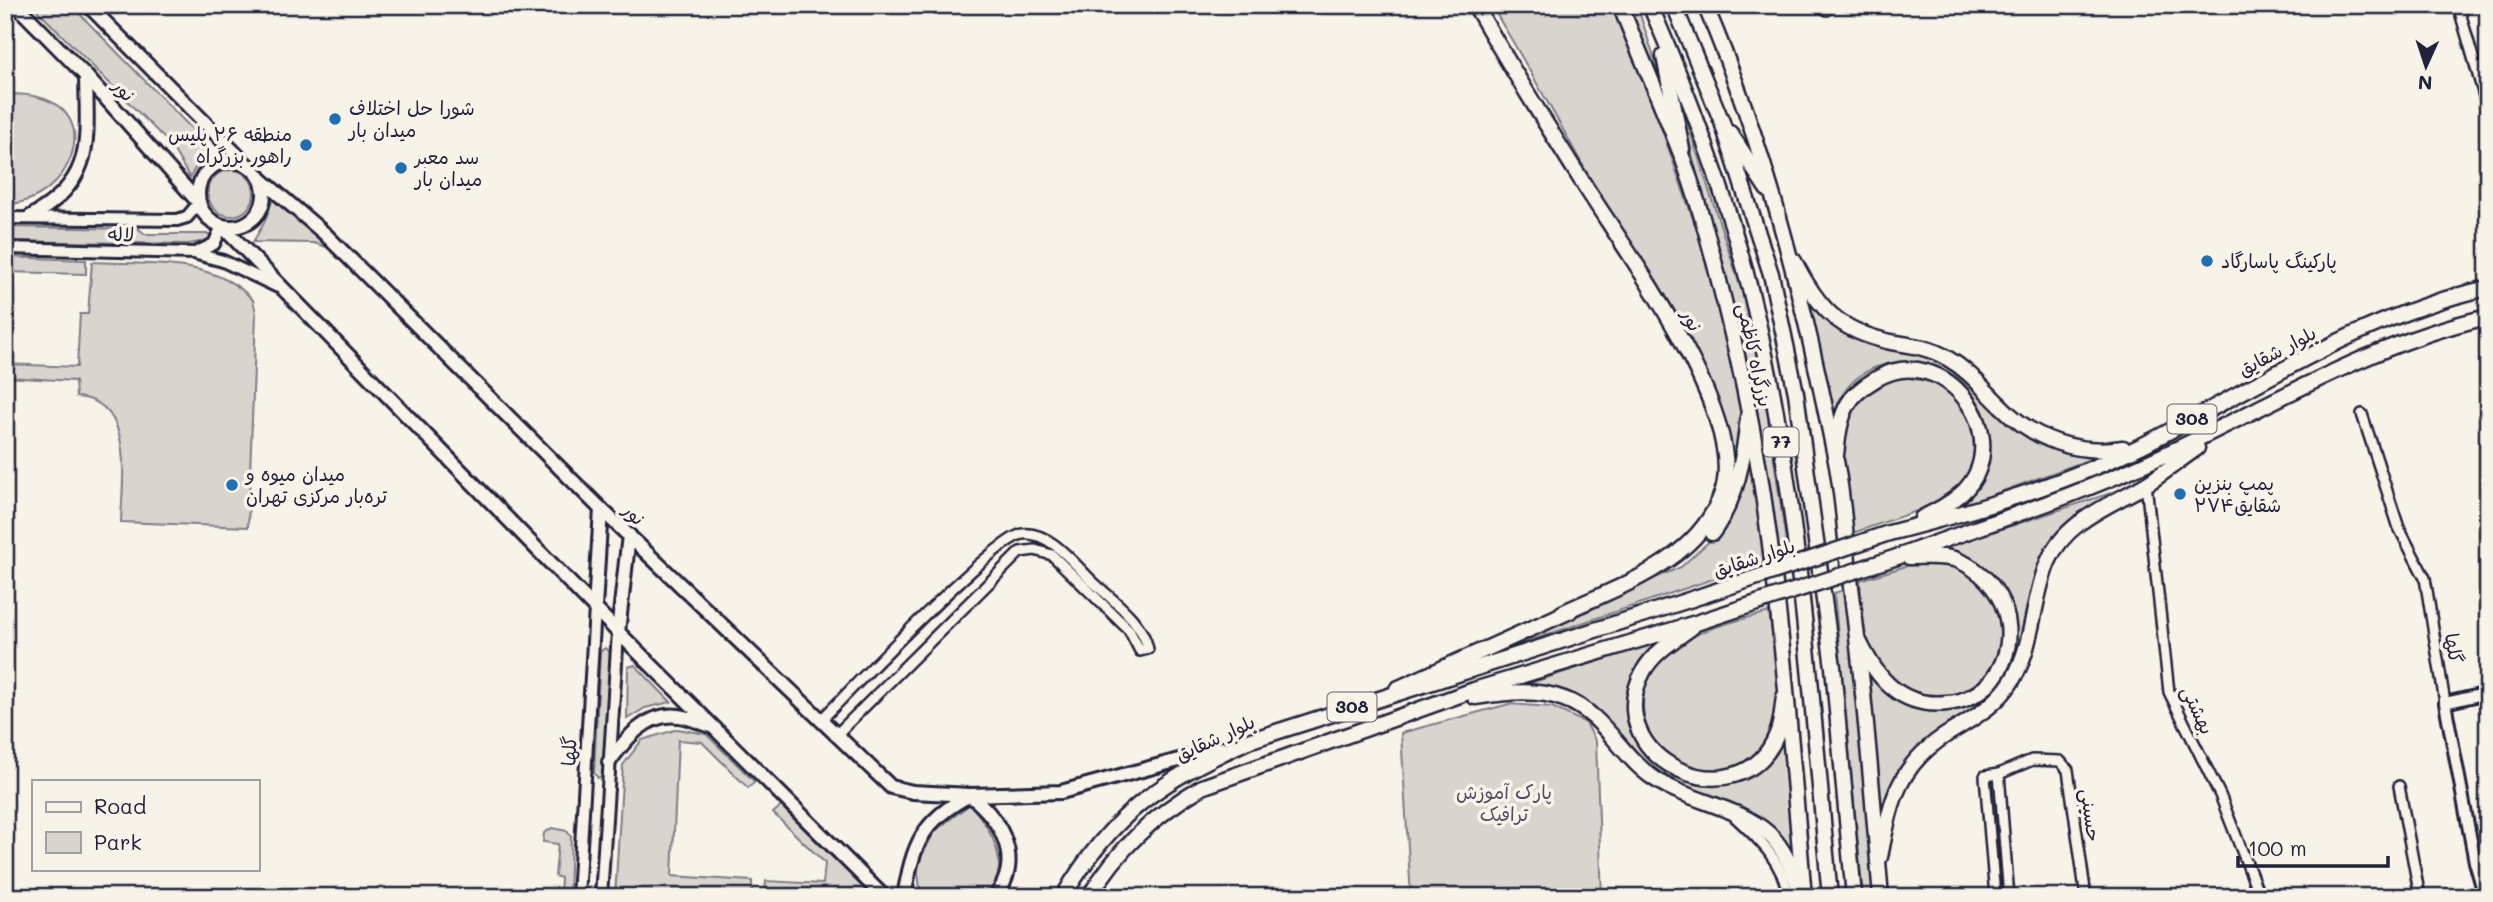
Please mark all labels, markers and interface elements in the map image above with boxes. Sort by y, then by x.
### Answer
north arrow [2392,32,2462,102]
text: N [2417,71,2433,96]
street label: نور [107,72,141,106]
place label: شورا حل اختلاف میدان بار [347,95,475,142]
marker: شورا حل اختلاف میدان بار [327,111,343,127]
place label: منطقه ۲۶ پلیس راهور بزرگراه [168,121,292,168]
marker: منطقه ۲۶ پلیس راهور بزرگراه [298,137,314,153]
place label: سد معبر میدان بار [413,144,482,191]
marker: سد معبر میدان بار [393,160,409,176]
street label: لاله [107,221,135,246]
place label: پارکینگ پاسارگاد [2221,248,2337,274]
marker: پارکینگ پاسارگاد [2199,253,2215,269]
street label: بزرگراه کاظمی [1731,301,1779,409]
street label: نور [1676,303,1709,335]
street label: بلوار شقایق [2233,320,2320,382]
road number: 308 [2168,404,2216,433]
road number: 77 [1764,428,1798,457]
place label: میدان میوه و تره‌بار مرکزی تهران [244,461,388,508]
place label: پمپ بنزین ۲۷۴شقایق [2194,470,2281,517]
marker: میدان میوه و تره‌بار مرکزی تهران [224,477,240,493]
marker: پمپ بنزین ۲۷۴شقایق [2172,486,2188,502]
street label: نور [617,496,651,530]
street label: بلوار شقایق [1710,533,1798,583]
street label: گلها [2440,631,2469,665]
street label: بهشتی [2175,681,2221,739]
road number: 308 [1328,692,1376,722]
street label: بلوار شقایق [1171,708,1259,767]
street label: گلها [555,735,582,767]
park label: پارک آموزش ترافیک [1456,779,1552,826]
legend [32,780,259,870]
street label: حسینی [2075,787,2107,843]
text: Road [94,792,146,819]
scale bar [2238,825,2388,869]
text: Park [94,828,142,855]
text: 100 m [2248,834,2307,861]

